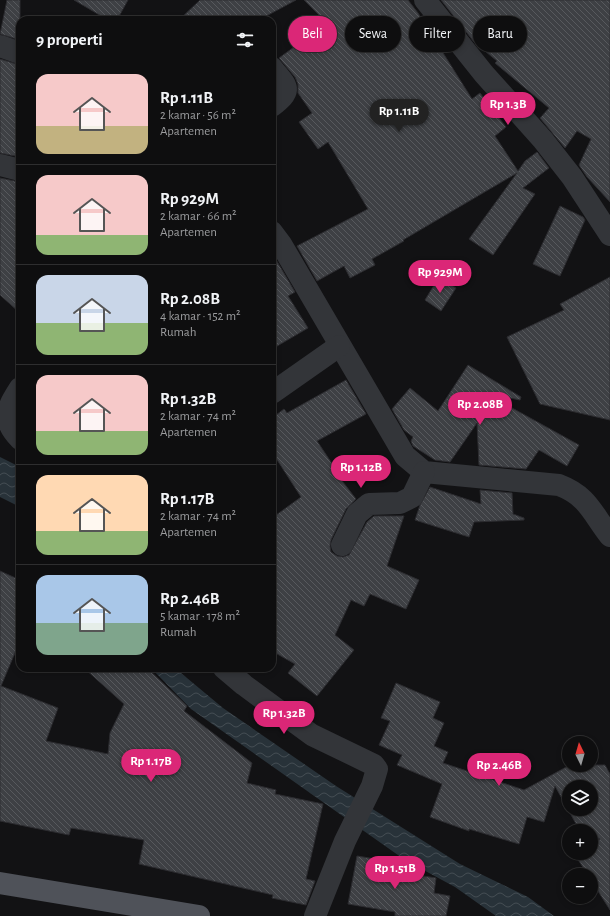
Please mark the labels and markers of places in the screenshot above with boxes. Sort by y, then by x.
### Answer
pin: Rp 1.3B [471,92,545,126]
pin: Rp 1.11B [358,99,440,133]
pin: Rp 929M [403,260,477,294]
pin: Rp 2.08B [439,392,521,426]
pin: Rp 1.12B [320,455,402,489]
pin: Rp 1.32B [243,701,325,735]
pin: Rp 1.17B [110,749,192,783]
pin: Rp 2.46B [458,753,540,787]
pin: Rp 1.51B [354,856,436,890]

